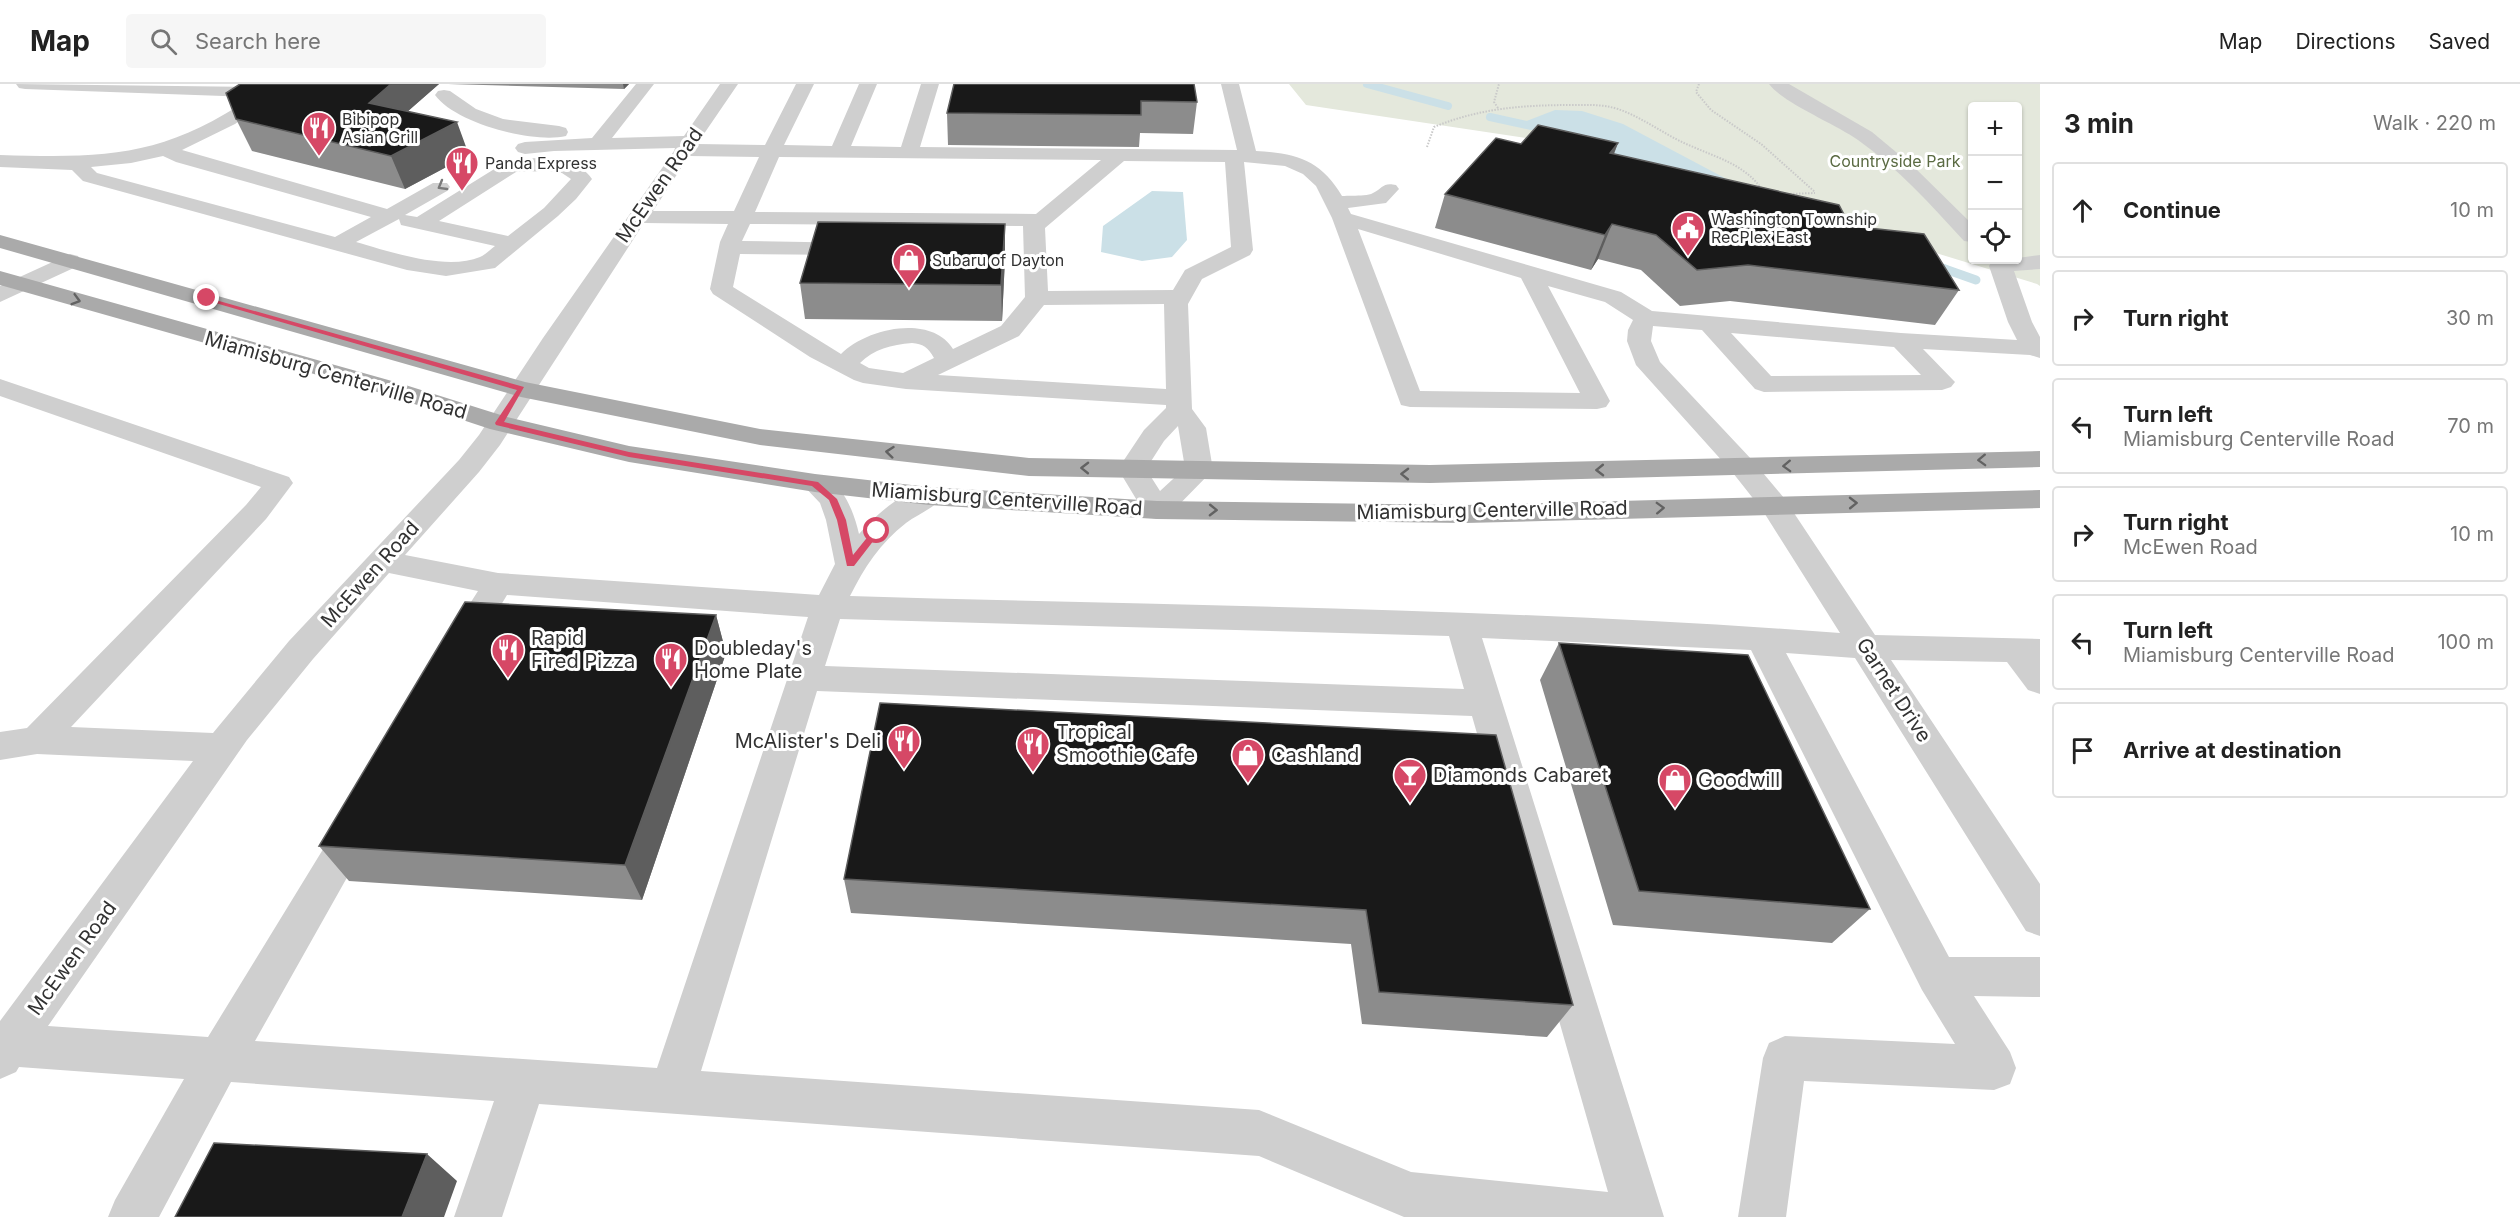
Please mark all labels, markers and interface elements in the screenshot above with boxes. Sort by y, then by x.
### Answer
search box [126,14,546,68]
text: Map [30,24,90,58]
icon: search [147,25,180,58]
text: Search here [195,28,321,54]
text: Map [2219,29,2262,54]
text: Directions [2295,29,2396,54]
text: Saved [2429,29,2490,54]
map controls [1968,102,2022,264]
button: + [1968,102,2022,156]
text: 3 min [2064,108,2134,139]
place label: Bibipop Asian Grill [342,109,418,147]
restaurant icon: Bibipop Asian Grill [301,110,337,157]
text: Walk · 220 m [2373,111,2496,135]
street label: McEwen Road [610,123,708,247]
restaurant icon: Panda Express [444,145,480,192]
park label: Countryside Park [1830,151,1961,171]
place label: Panda Express [485,153,597,173]
button: − [1968,156,2022,210]
one-way arrow [438,179,448,190]
icon: ahead [2066,194,2099,227]
text: Continue [2123,197,2221,223]
text: 10 m [2450,198,2494,222]
place label: Washington Township RecPlex East [1711,209,1877,247]
public building icon: Washington Township RecPlex East [1670,210,1706,257]
button: locate [1968,210,2022,264]
shop icon: Subaru of Dayton [891,242,927,289]
place label: Subaru of Dayton [932,250,1064,270]
route end [193,284,219,310]
one-way arrow [71,293,81,305]
icon: right [2066,302,2099,335]
text: Turn right [2123,305,2229,331]
text: 30 m [2446,306,2494,330]
street label: Miamisburg Centerville Road [202,326,470,424]
text: Turn left [2123,401,2213,427]
icon: left [2066,410,2099,443]
text: 70 m [2447,414,2494,438]
text: Miamisburg Centerville Road [2123,427,2394,451]
one-way arrow [886,446,895,459]
one-way arrow [1977,454,1986,467]
one-way arrow [1782,460,1791,472]
one-way arrow [1080,462,1089,474]
one-way arrow [1596,464,1605,477]
one-way arrow [1401,467,1410,480]
street label: Miamisburg Centerville Road [871,478,1143,520]
street label: Miamisburg Centerville Road [1356,496,1628,524]
one-way arrow [1849,497,1858,509]
one-way arrow [1655,502,1664,514]
one-way arrow [1208,504,1217,517]
text: Turn right [2123,509,2229,535]
street label: McEwen Road [316,516,424,632]
route start [863,517,889,543]
icon: right [2066,518,2099,551]
text: 10 m [2450,522,2494,546]
text: McEwen Road [2123,535,2258,559]
text: Turn left [2123,617,2213,643]
place label: Rapid Fired Pizza [531,626,635,673]
icon: left [2066,626,2099,659]
text: 100 m [2437,630,2494,654]
restaurant icon: Rapid Fired Pizza [490,632,526,679]
street label: Garnet Drive [1851,633,1937,747]
place label: Doubleday's Home Plate [694,636,812,683]
restaurant icon: Doubleday's Home Plate [653,641,689,688]
text: Miamisburg Centerville Road [2123,643,2394,667]
place label: Tropical Smoothie Cafe [1056,720,1195,767]
restaurant icon: McAlister's Deli [886,723,922,770]
restaurant icon: Tropical Smoothie Cafe [1015,726,1051,773]
place label: McAlister's Deli [735,729,881,753]
icon: arrive [2066,734,2099,767]
shop icon: Cashland [1230,737,1266,784]
text: Arrive at destination [2123,737,2342,763]
place label: Cashland [1271,743,1359,767]
bar icon: Diamonds Cabaret [1392,757,1428,804]
shop icon: Goodwill [1657,762,1693,809]
place label: Diamonds Cabaret [1433,763,1609,787]
place label: Goodwill [1698,768,1780,792]
street label: McEwen Road [23,896,121,1020]

